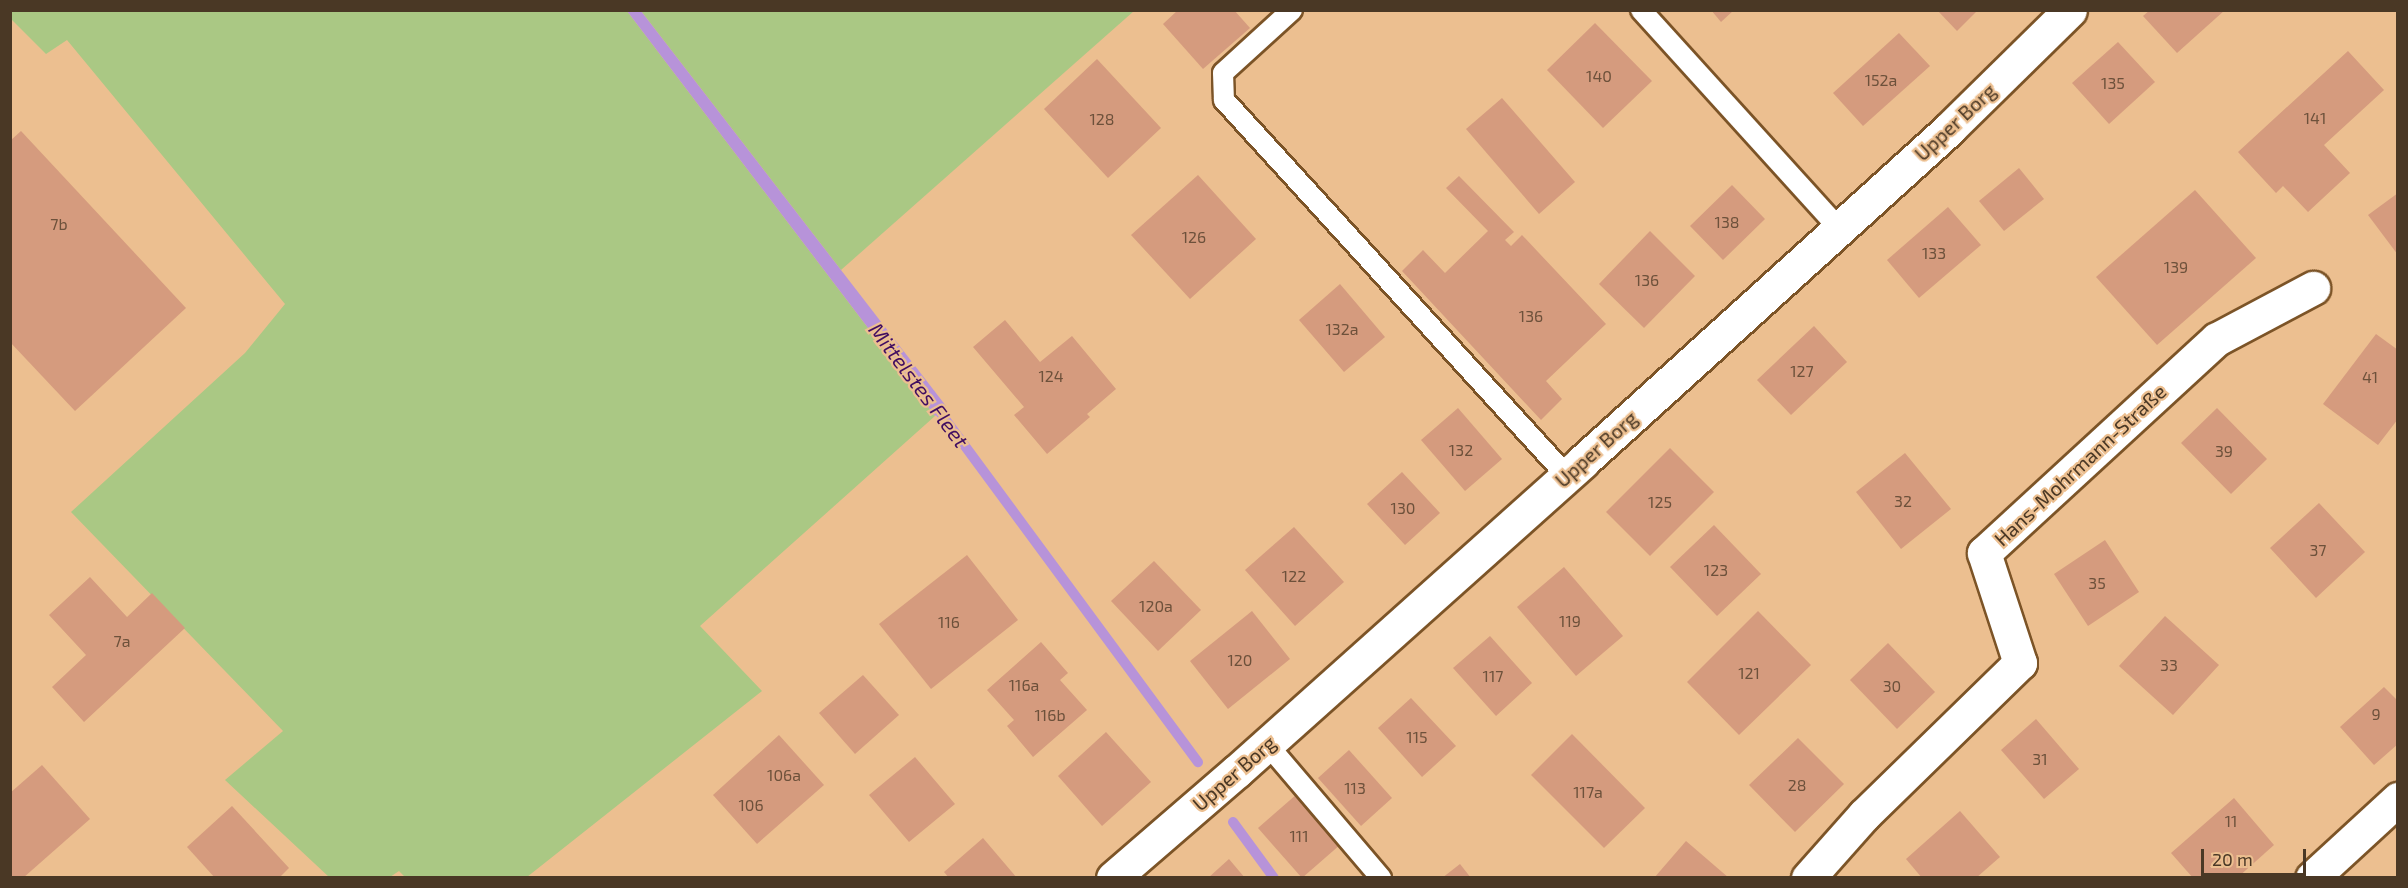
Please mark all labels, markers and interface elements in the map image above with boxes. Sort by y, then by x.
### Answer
house number: 140 [1586,66,1612,86]
house number: 152a [1865,70,1897,90]
house number: 135 [2101,73,2125,93]
street label: Upper Borg [1909,78,2001,166]
house number: 141 [2304,108,2326,128]
house number: 128 [1089,109,1115,129]
house number: 138 [1715,212,1739,232]
house number: 7b [50,214,68,234]
house number: 126 [1182,227,1206,247]
house number: 133 [1922,243,1946,263]
house number: 139 [2164,257,2188,277]
house number: 136 [1635,270,1659,290]
house number: 136 [1519,306,1543,326]
water label: Mittelstes Fleet [864,318,974,452]
house number: 132a [1325,319,1359,339]
house number: 127 [1790,361,1814,381]
house number: 124 [1038,366,1064,386]
house number: 41 [2362,367,2378,387]
street label: Hans-Mohrmann-Straße [1989,379,2171,551]
street label: Upper Borg [1550,406,1642,492]
house number: 132 [1449,440,1473,460]
house number: 39 [2215,441,2233,461]
house number: 32 [1894,491,1912,511]
house number: 125 [1648,492,1672,512]
house number: 130 [1391,498,1415,518]
house number: 37 [2309,540,2327,560]
house number: 123 [1704,560,1728,580]
house number: 122 [1282,566,1306,586]
house number: 35 [2088,573,2106,593]
house number: 120a [1139,596,1173,616]
house number: 119 [1559,611,1581,631]
house number: 116 [938,612,960,632]
house number: 7a [114,631,130,651]
house number: 120 [1227,650,1253,670]
house number: 33 [2160,655,2178,675]
house number: 121 [1738,663,1760,683]
house number: 117 [1483,666,1503,686]
house number: 116a [1009,675,1039,695]
house number: 30 [1883,676,1901,696]
house number: 9 [2371,704,2381,724]
house number: 116b [1034,705,1066,725]
house number: 115 [1406,727,1428,747]
street label: Upper Borg [1187,730,1281,816]
house number: 31 [2032,749,2048,769]
house number: 106a [767,765,801,785]
house number: 28 [1788,775,1806,795]
house number: 113 [1344,778,1366,798]
house number: 117a [1573,782,1603,802]
house number: 106 [738,795,764,815]
house number: 11 [2225,811,2237,831]
house number: 111 [1289,826,1309,846]
scale bar [2204,837,2309,875]
text: 20 m [2212,848,2253,870]

